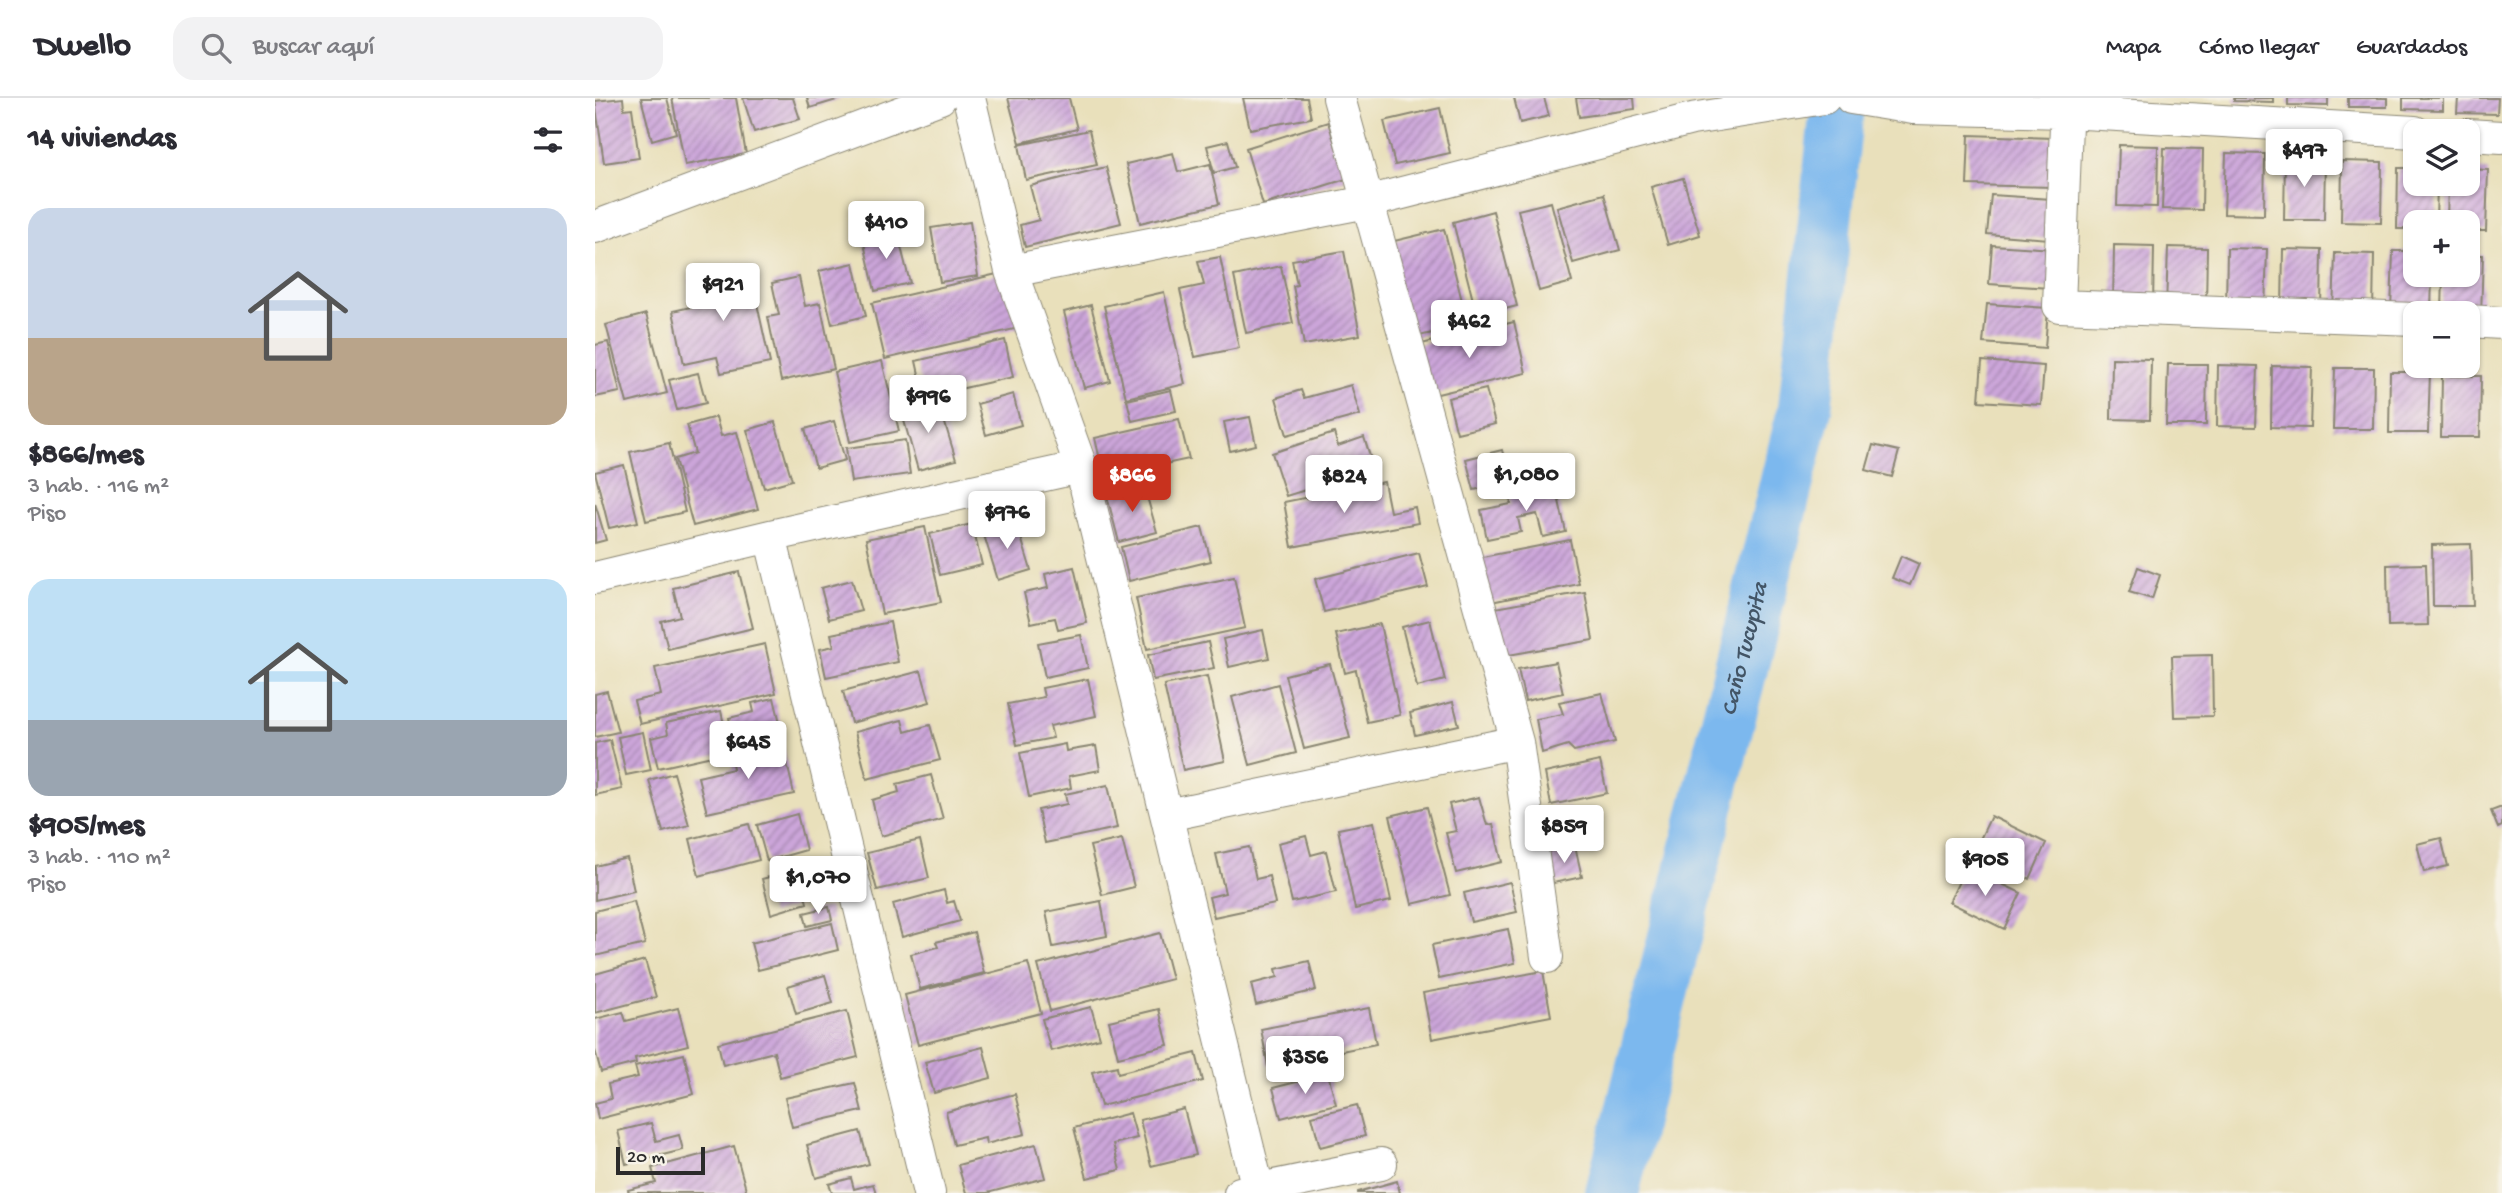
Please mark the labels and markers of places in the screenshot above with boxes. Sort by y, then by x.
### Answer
pin: $497 [2263,130,2345,189]
pin: $410 [845,202,927,261]
pin: $921 [682,264,764,323]
pin: $462 [1428,300,1510,360]
pin: $996 [887,376,969,435]
pin: $866 [1091,454,1173,514]
pin: $1,080 [1469,454,1583,513]
pin: $824 [1303,456,1385,515]
pin: $976 [966,491,1048,551]
pin: $645 [707,722,789,781]
pin: $859 [1523,806,1605,865]
pin: $905 [1944,838,2026,898]
pin: $1,070 [761,856,875,916]
pin: $356 [1264,1037,1346,1096]

